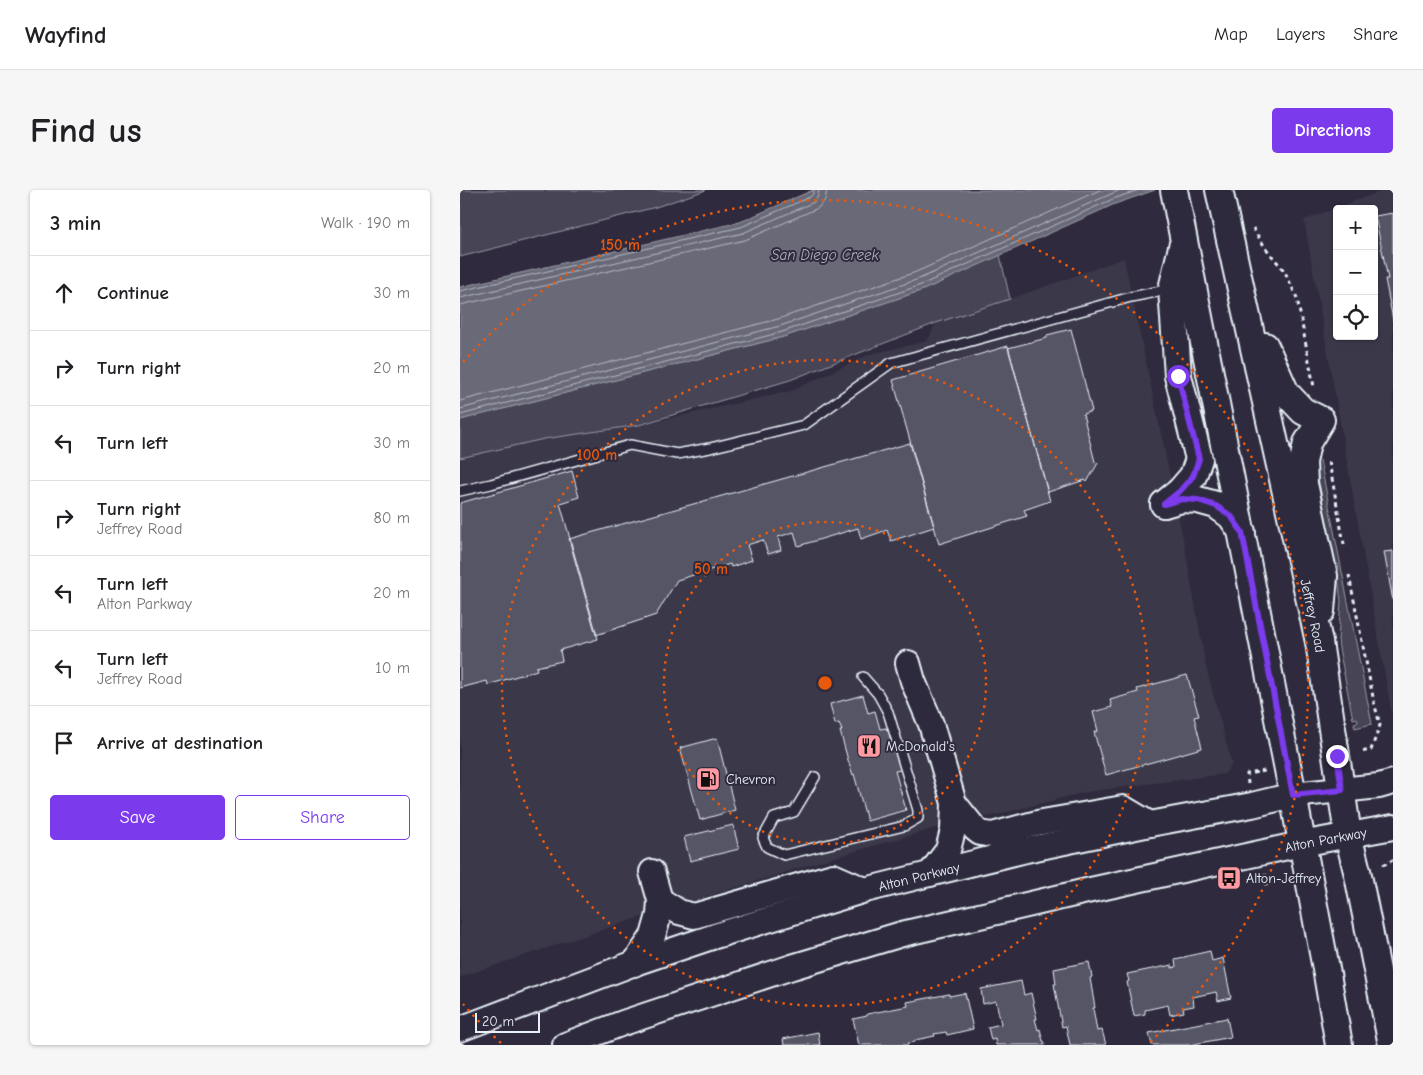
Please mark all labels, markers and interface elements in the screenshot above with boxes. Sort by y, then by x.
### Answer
text: Wayfind [25,21,106,49]
text: Map [1214,24,1248,45]
text: Layers [1276,24,1325,45]
text: Share [1353,24,1398,45]
button: Directions [1272,108,1393,153]
text: Find us [30,110,142,151]
map controls [1333,205,1378,340]
button: + [1333,205,1378,250]
text: 3 min [50,211,101,235]
text: Walk · 190 m [321,214,410,232]
text: 150 m [600,236,640,254]
water label: San Diego Creek [771,246,879,264]
button: − [1333,250,1378,295]
icon: ahead [50,279,78,307]
text: Continue [97,282,169,304]
text: 30 m [374,284,410,302]
button: locate [1333,295,1378,340]
icon: right [50,354,78,382]
text: Turn right [97,357,181,379]
text: 20 m [373,359,410,377]
route start [1167,365,1190,388]
icon: left [50,429,78,457]
text: Turn left [97,432,168,454]
text: 30 m [374,434,410,452]
text: 100 m [577,446,617,464]
text: Turn right [97,498,181,520]
icon: right [50,504,78,532]
text: 80 m [373,509,410,527]
text: Jeffrey Road [97,520,182,538]
text: 50 m [694,560,728,578]
text: Turn left [97,573,168,595]
street label: Jeffrey Road [1296,577,1328,654]
icon: left [50,579,78,607]
text: 20 m [373,584,410,602]
text: Alton Parkway [97,595,192,613]
text: Turn left [97,648,168,670]
icon: left [50,654,78,682]
text: 10 m [375,659,410,677]
text: Jeffrey Road [97,670,182,688]
centre of rings [816,674,834,692]
icon: arrive [50,729,78,757]
text: Arrive at destination [97,732,263,754]
restaurant icon: McDonald's [856,733,882,759]
place label: McDonald's [886,738,955,755]
route end [1326,745,1349,768]
fuel station icon: Chevron [695,766,721,792]
place label: Chevron [726,771,775,788]
button: Save [50,795,225,840]
button: Share [235,795,410,840]
street label: Alton Parkway [1283,824,1369,856]
street label: Alton Parkway [877,859,962,895]
bus stop icon: Alton-Jeffrey [1216,865,1242,891]
place label: Alton-Jeffrey [1246,870,1322,887]
scale bar [475,1010,540,1033]
text: 20 m [482,1013,514,1030]

